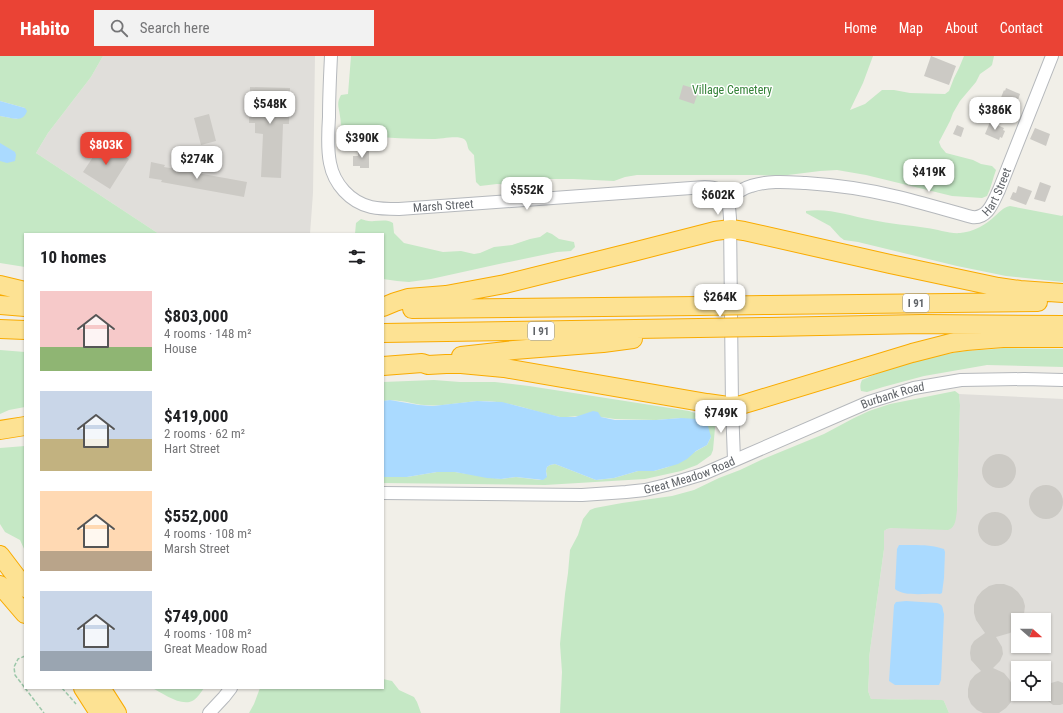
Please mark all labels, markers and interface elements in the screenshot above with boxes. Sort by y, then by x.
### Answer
search box [94,10,374,46]
text: Habito [20,17,70,40]
icon: search [108,17,130,39]
text: Search here [140,19,210,37]
text: Home [844,20,877,36]
text: Map [899,20,923,36]
text: About [945,20,978,36]
text: Contact [1000,20,1043,36]
park label: Village Cemetery [692,83,772,97]
pin: $548K [242,91,298,125]
text: $548K [253,96,287,111]
pin: $386K [967,97,1023,131]
text: $386K [978,102,1012,117]
pin: $390K [334,125,390,159]
text: $390K [345,130,379,145]
pin: $803K [78,132,134,166]
text: $803K [89,137,123,152]
pin: $274K [169,146,225,180]
text: $274K [180,151,214,166]
pin: $419K [901,159,957,193]
text: $419K [912,164,946,179]
street label: Hart Street [979,165,1014,219]
pin: $552K [499,177,555,211]
text: $552K [510,182,544,197]
pin: $602K [690,182,746,216]
text: $602K [701,187,735,202]
street label: Marsh Street [412,197,474,215]
icon: filters [346,246,368,268]
text: 10 homes [40,247,106,267]
pin: $264K [692,284,748,318]
text: $264K [703,289,737,304]
road number: I 91 [903,294,929,312]
text: $803,000 [164,306,228,326]
icon: home [72,307,120,355]
road number: I 91 [528,322,554,340]
text: 4 rooms · 148 m² [164,326,251,341]
text: House [164,341,197,356]
street label: Burbank Road [859,379,926,412]
pin: $749K [693,400,749,434]
text: $749K [704,405,738,420]
text: $419,000 [164,406,228,426]
icon: home [72,407,120,455]
text: 2 rooms · 62 m² [164,426,245,441]
text: Hart Street [164,441,220,456]
street label: Great Meadow Road [642,454,737,497]
text: $552,000 [164,506,228,526]
icon: home [72,507,120,555]
text: 4 rooms · 108 m² [164,526,251,541]
text: Marsh Street [164,541,230,556]
text: $749,000 [164,606,228,626]
icon: home [72,607,120,655]
north arrow [1011,613,1051,653]
map controls [1011,613,1051,701]
text: 4 rooms · 108 m² [164,626,251,641]
text: Great Meadow Road [164,641,267,656]
button: locate [1011,661,1051,701]

